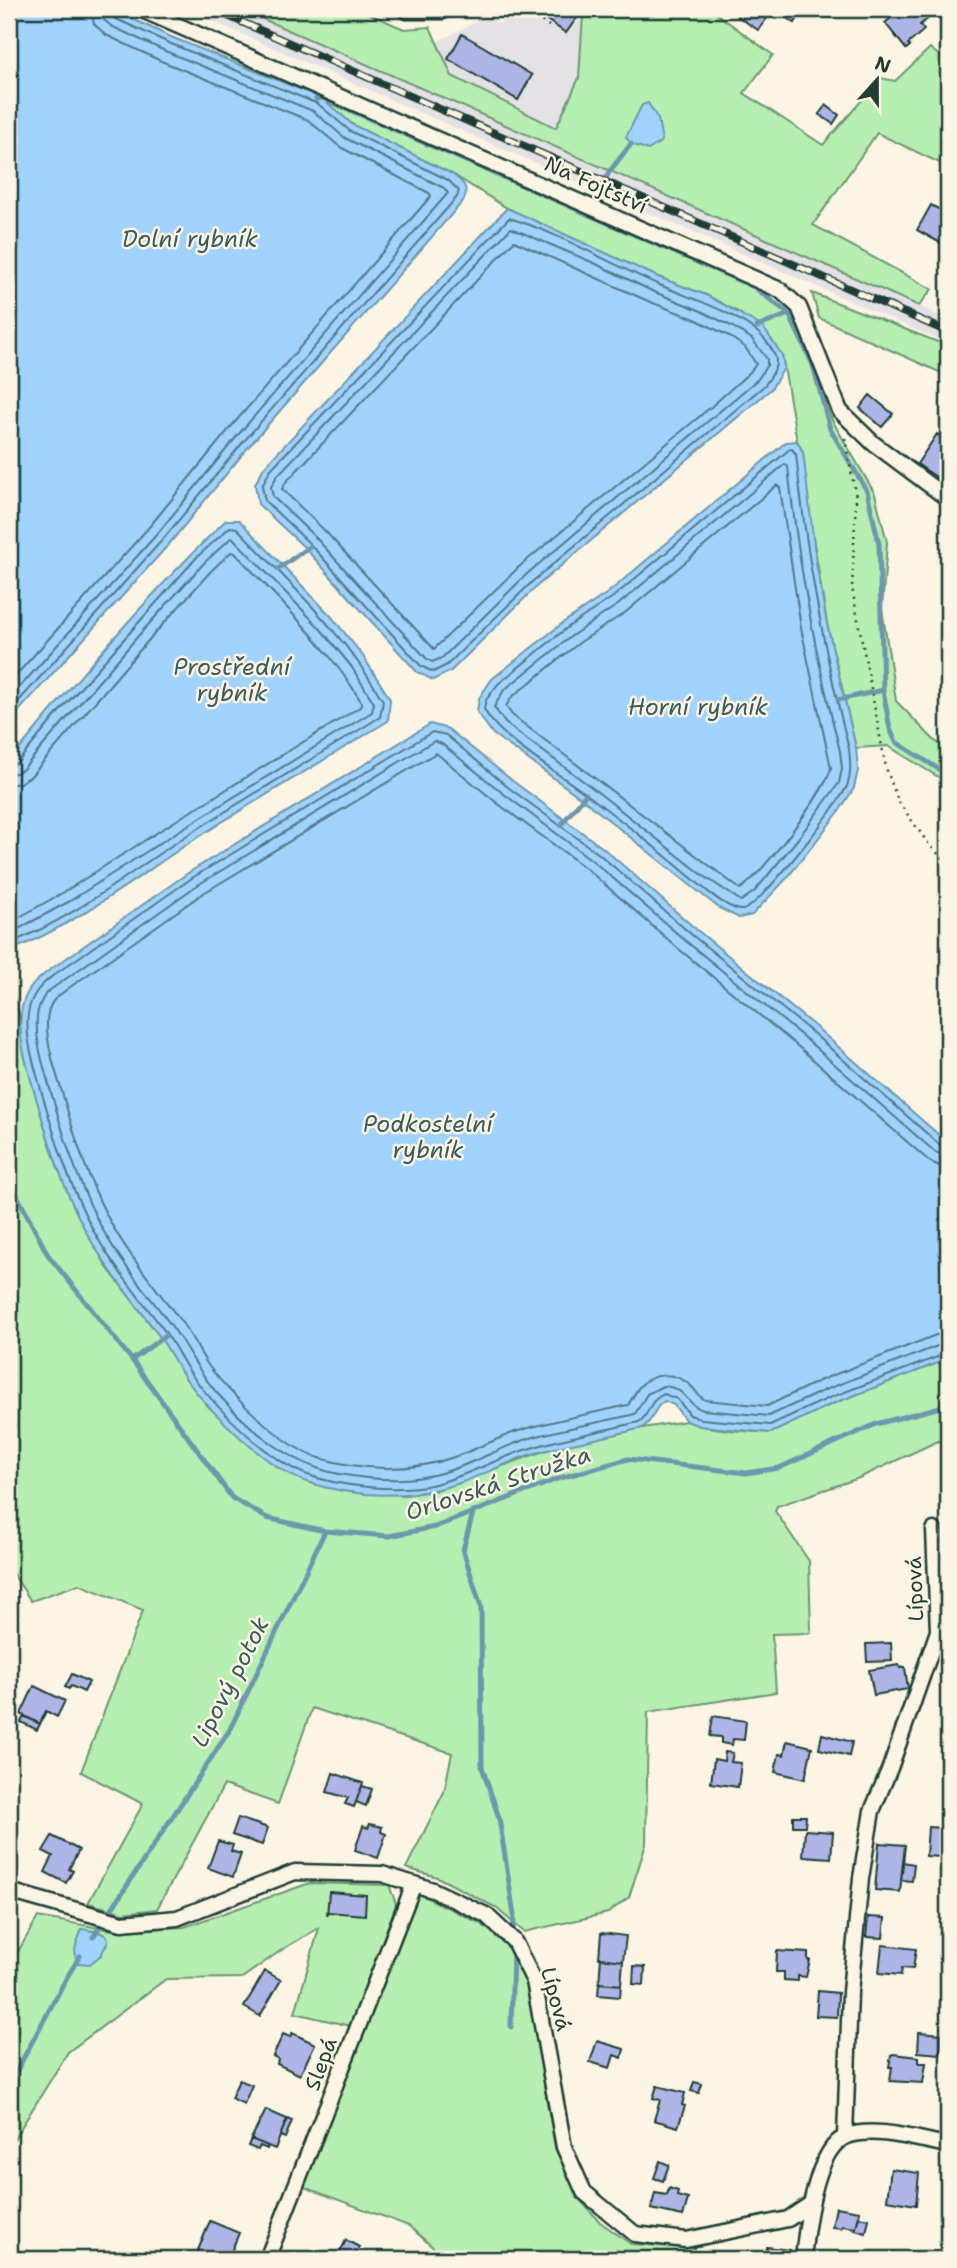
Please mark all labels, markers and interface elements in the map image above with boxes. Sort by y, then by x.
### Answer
north arrow [842,46,912,116]
text: N [871,50,894,79]
street label: Na Fojtství [540,150,652,220]
water label: Dolní rybník [122,224,258,254]
water label: Prostřední rybník [174,652,293,708]
water label: Horní rybník [628,692,768,722]
water label: Podkostelní rybník [363,1109,495,1165]
water label: Orlovská Stružka [401,1439,595,1527]
street label: Lípová [900,1556,930,1622]
water label: Lipový potok [184,1612,276,1752]
street label: Lípová [534,1964,578,2034]
street label: Slepá [298,2034,344,2094]

